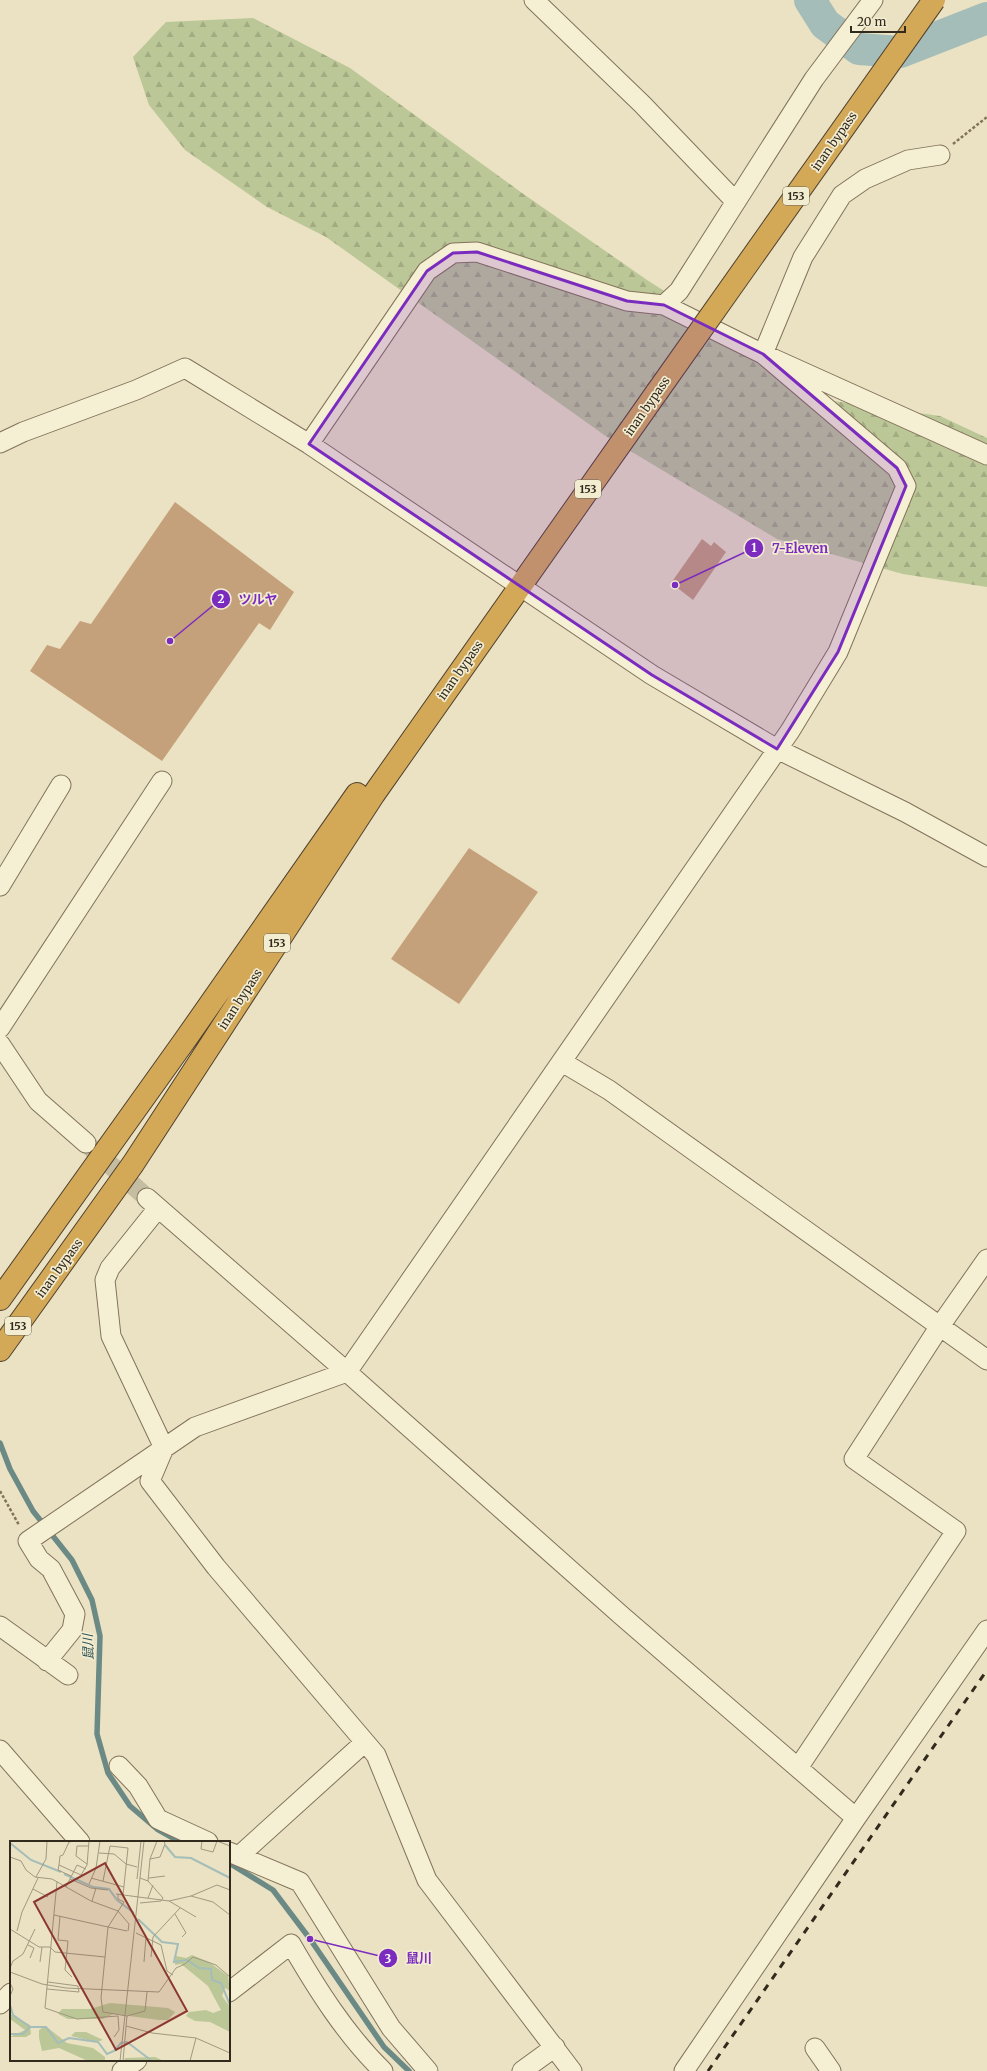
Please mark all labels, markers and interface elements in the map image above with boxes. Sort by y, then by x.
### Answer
scale bar [851,8,905,34]
text: 20 m [857,14,886,29]
street label: inan bypass [808,108,860,174]
road number: 153 [783,187,809,205]
street label: inan bypass [621,373,673,439]
road number: 153 [575,480,601,498]
callout: 7-Eleven [744,536,836,561]
text: 1 [751,540,757,555]
text: 7-Eleven [772,540,828,557]
callout: ツルヤ [211,586,286,611]
text: 2 [217,591,225,606]
text: ツルヤ [238,591,278,608]
street label: inan bypass [434,637,486,703]
road number: 153 [264,934,290,952]
street label: inan bypass [215,966,265,1032]
street label: inan bypass [33,1236,85,1300]
road number: 153 [5,1317,31,1335]
water label: 鼠川 [79,1632,97,1660]
inset map [10,1841,230,2061]
callout: 鼠川 [378,1946,440,1971]
text: 鼠川 [406,1950,432,1967]
text: 3 [385,1951,392,1966]

